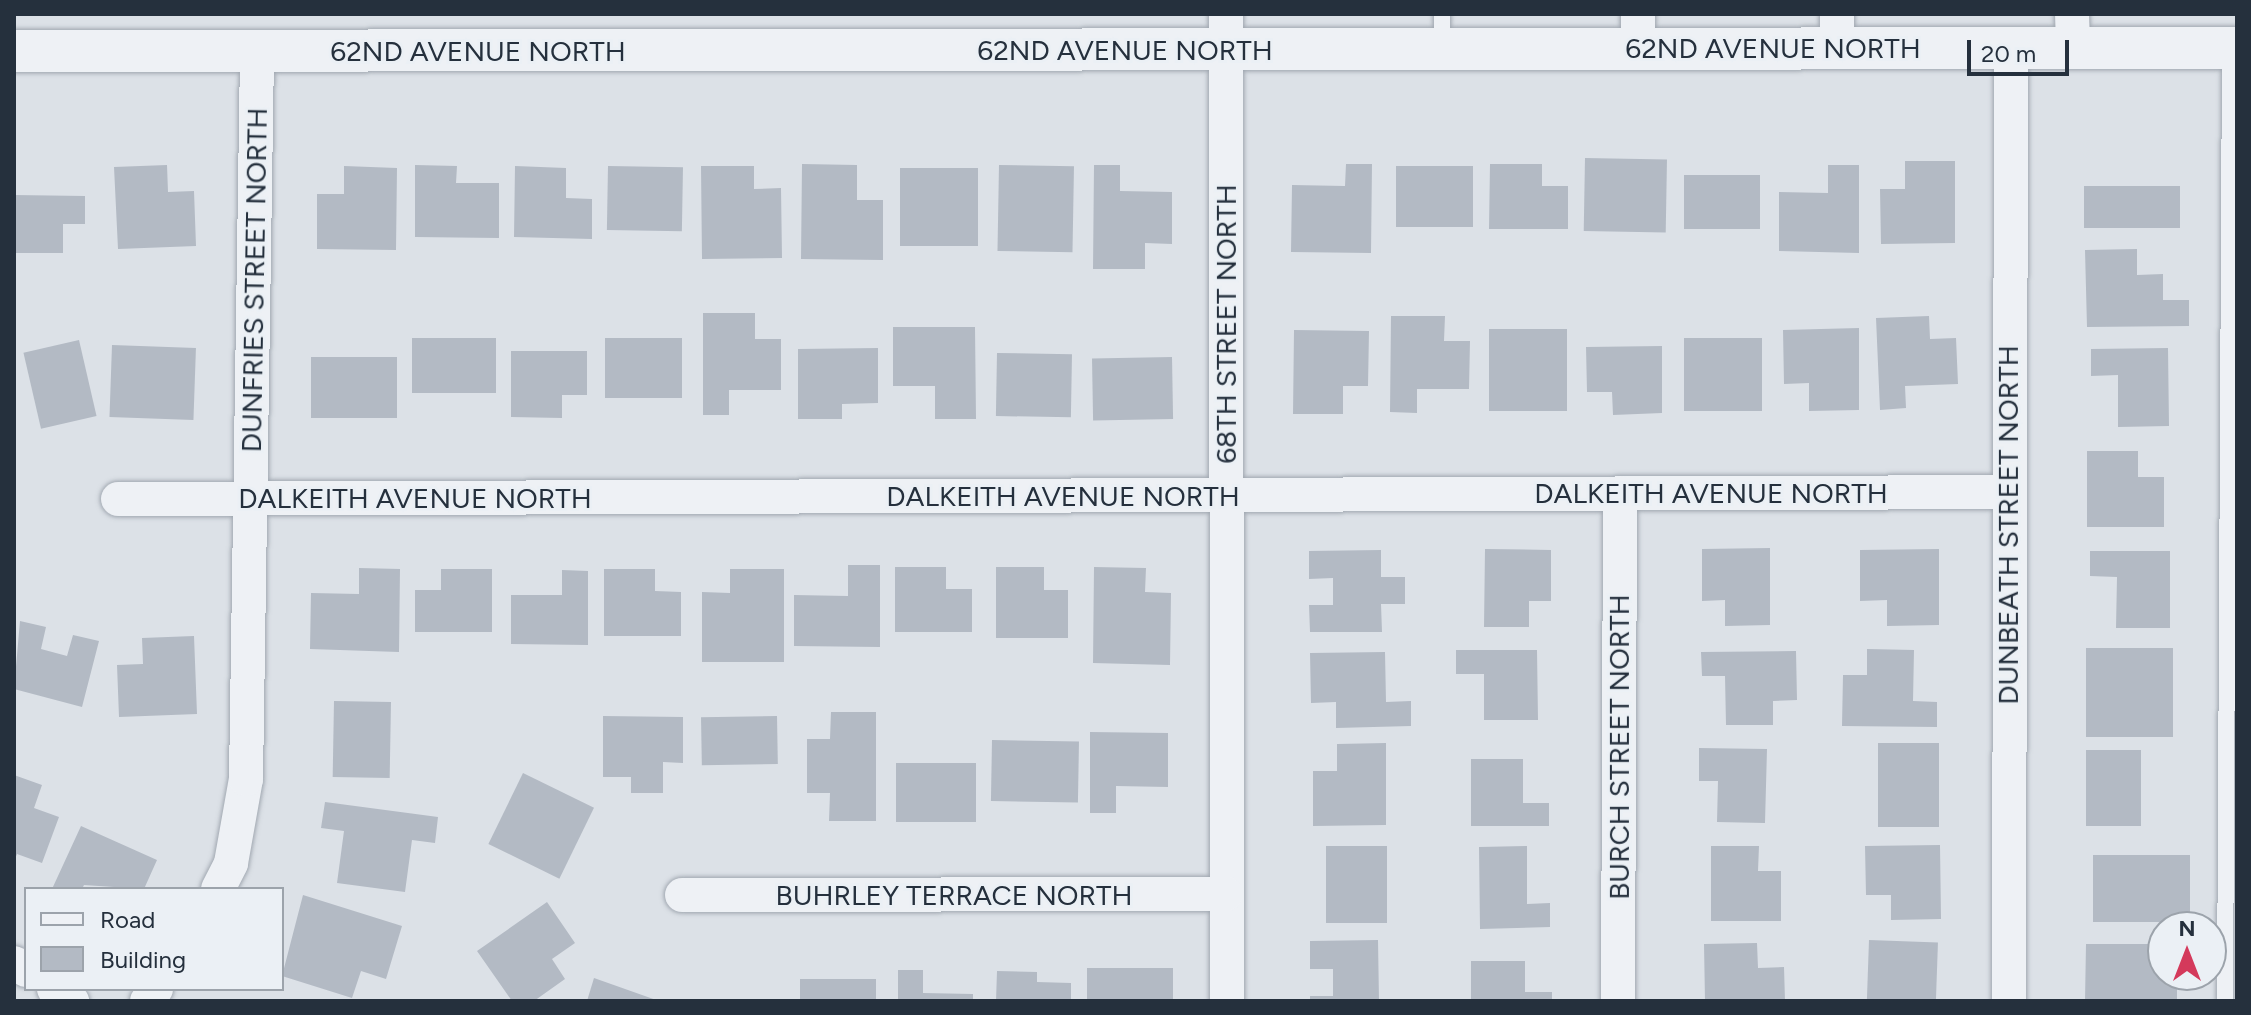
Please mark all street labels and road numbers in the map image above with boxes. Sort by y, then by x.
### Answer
street label: 62ND AVENUE NORTH [1625,31,1921,65]
street label: 62ND AVENUE NORTH [977,33,1273,67]
street label: 62ND AVENUE NORTH [330,34,626,68]
street label: DUNFRIES STREET NORTH [234,107,274,453]
street label: 68TH STREET NORTH [1209,184,1243,464]
street label: DUNBEATH STREET NORTH [1991,345,2025,705]
street label: DALKEITH AVENUE NORTH [1534,476,1888,510]
street label: DALKEITH AVENUE NORTH [886,479,1240,513]
street label: DALKEITH AVENUE NORTH [238,481,592,515]
street label: BURCH STREET NORTH [1602,594,1636,900]
street label: BUHRLEY TERRACE NORTH [776,878,1132,912]

